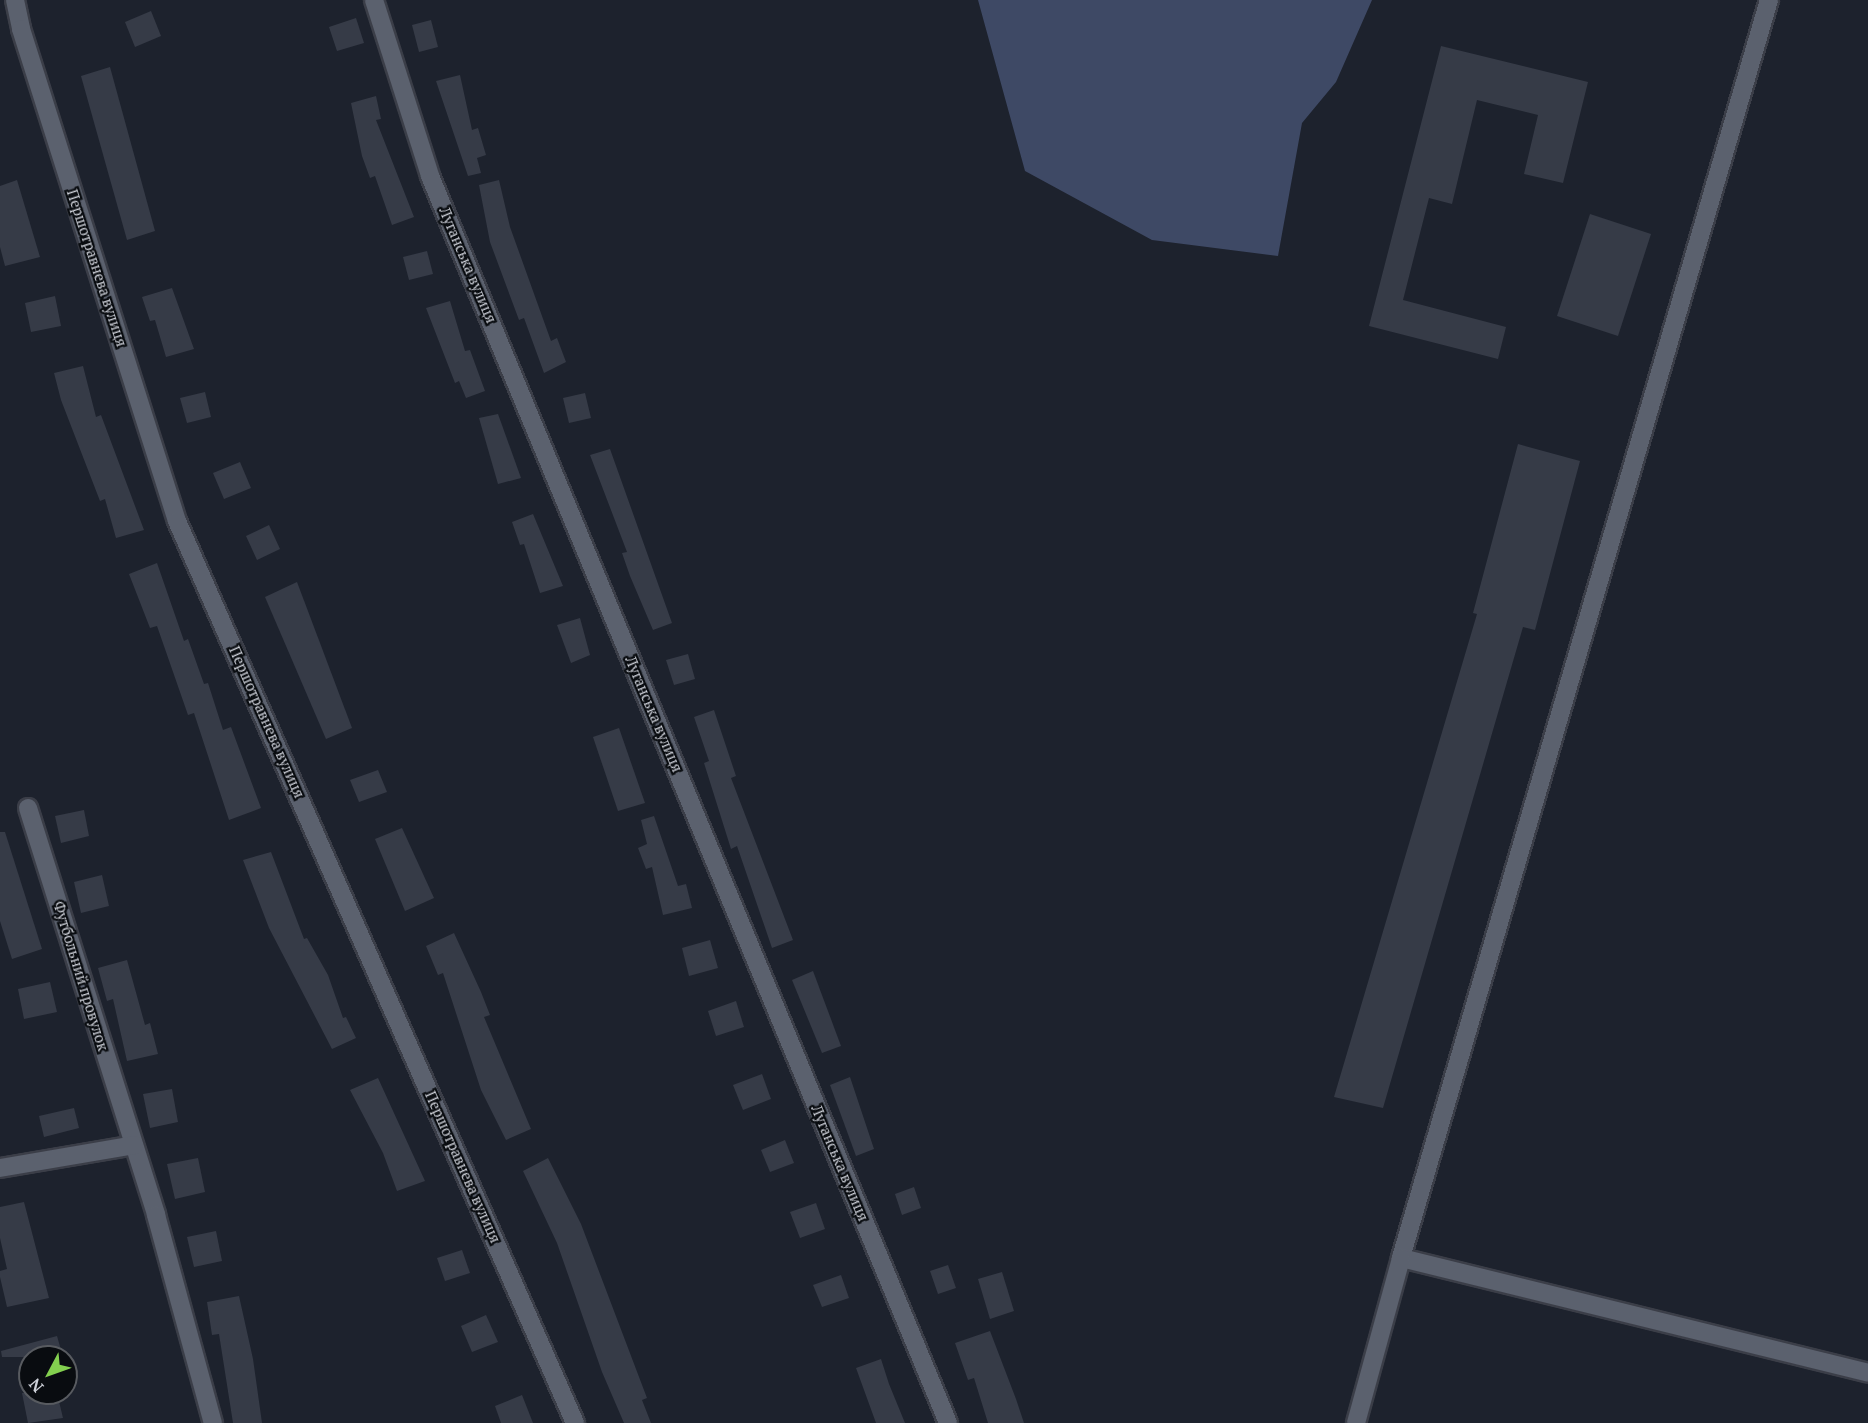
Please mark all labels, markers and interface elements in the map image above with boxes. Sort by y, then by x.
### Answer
street label: Першотравнева вулиця [63,187,131,349]
street label: Луганська вулиця [435,204,501,326]
street label: Першотравнева вулиця [225,643,309,801]
street label: Луганська вулиця [621,653,687,775]
street label: Футбольний провулок [50,899,112,1053]
street label: Першотравнева вулиця [421,1088,505,1246]
street label: Луганська вулиця [807,1102,873,1224]
north arrow [18,1345,78,1405]
text: N [24,1374,48,1397]

